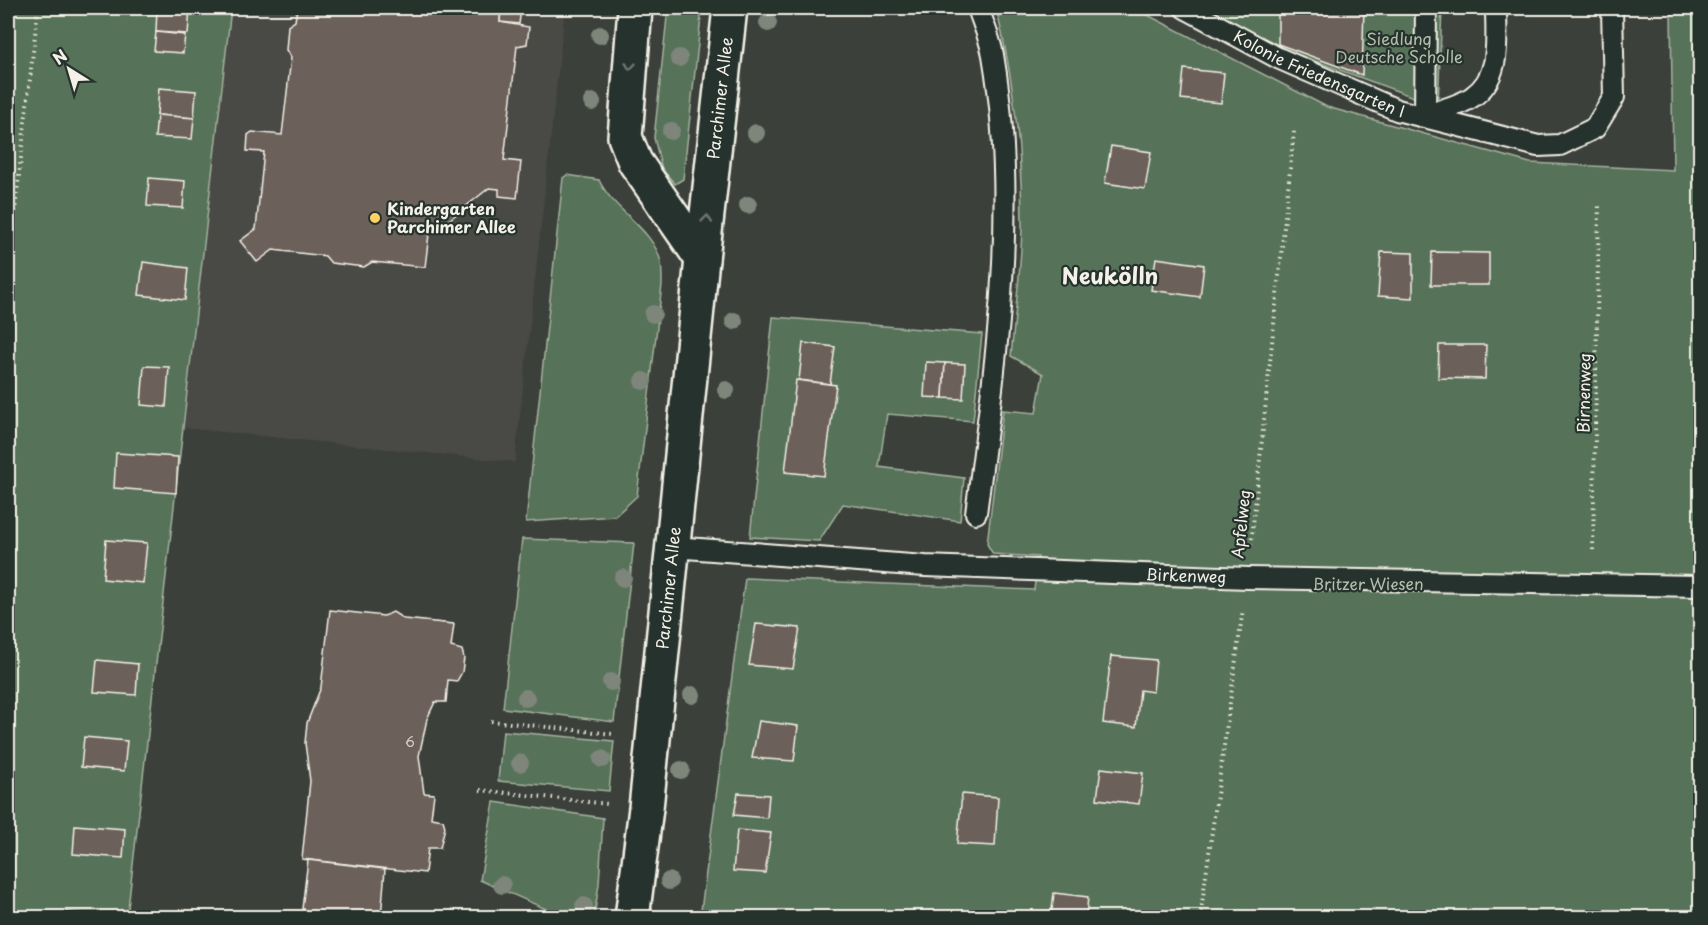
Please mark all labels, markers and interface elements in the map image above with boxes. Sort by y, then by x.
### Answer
street label: Kolonie Friedensgarten I [1230,23,1408,123]
park label: Siedlung Deutsche Scholle [1335,26,1463,68]
street label: Parchimer Allee [700,35,738,161]
north arrow [39,39,99,99]
text: N [47,43,72,70]
one-way arrow [624,61,636,70]
place label: Kindergarten Parchimer Allee [387,196,516,238]
marker: Kindergarten Parchimer Allee [368,211,382,225]
one-way arrow [700,214,713,223]
district label: Neukölln [1062,258,1158,291]
street label: Birnenweg [1570,353,1596,433]
street label: Apfelweg [1224,488,1256,560]
street label: Parchimer Allee [649,525,686,650]
street label: Birkenweg [1145,561,1227,588]
park label: Britzer Wiesen [1312,571,1424,595]
house number: 6 [405,731,415,752]

